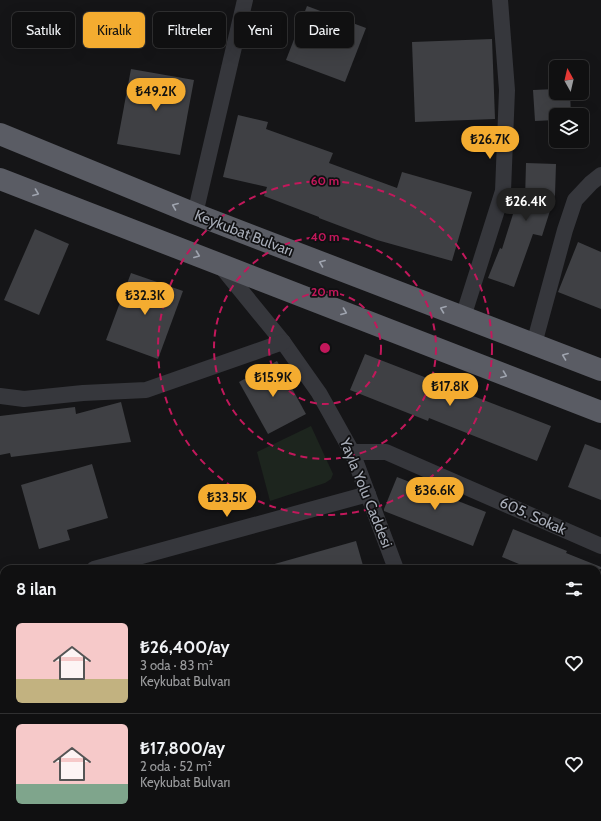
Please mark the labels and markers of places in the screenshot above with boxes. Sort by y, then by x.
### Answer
pin: ₺49.2K [123,78,189,112]
pin: ₺26.7K [457,126,523,160]
pin: ₺26.4K [493,188,559,222]
pin: ₺32.3K [112,282,178,316]
centre of rings [318,341,332,355]
pin: ₺15.9K [240,364,306,398]
pin: ₺17.8K [417,373,483,407]
pin: ₺36.6K [402,477,468,511]
pin: ₺33.5K [194,484,260,518]

